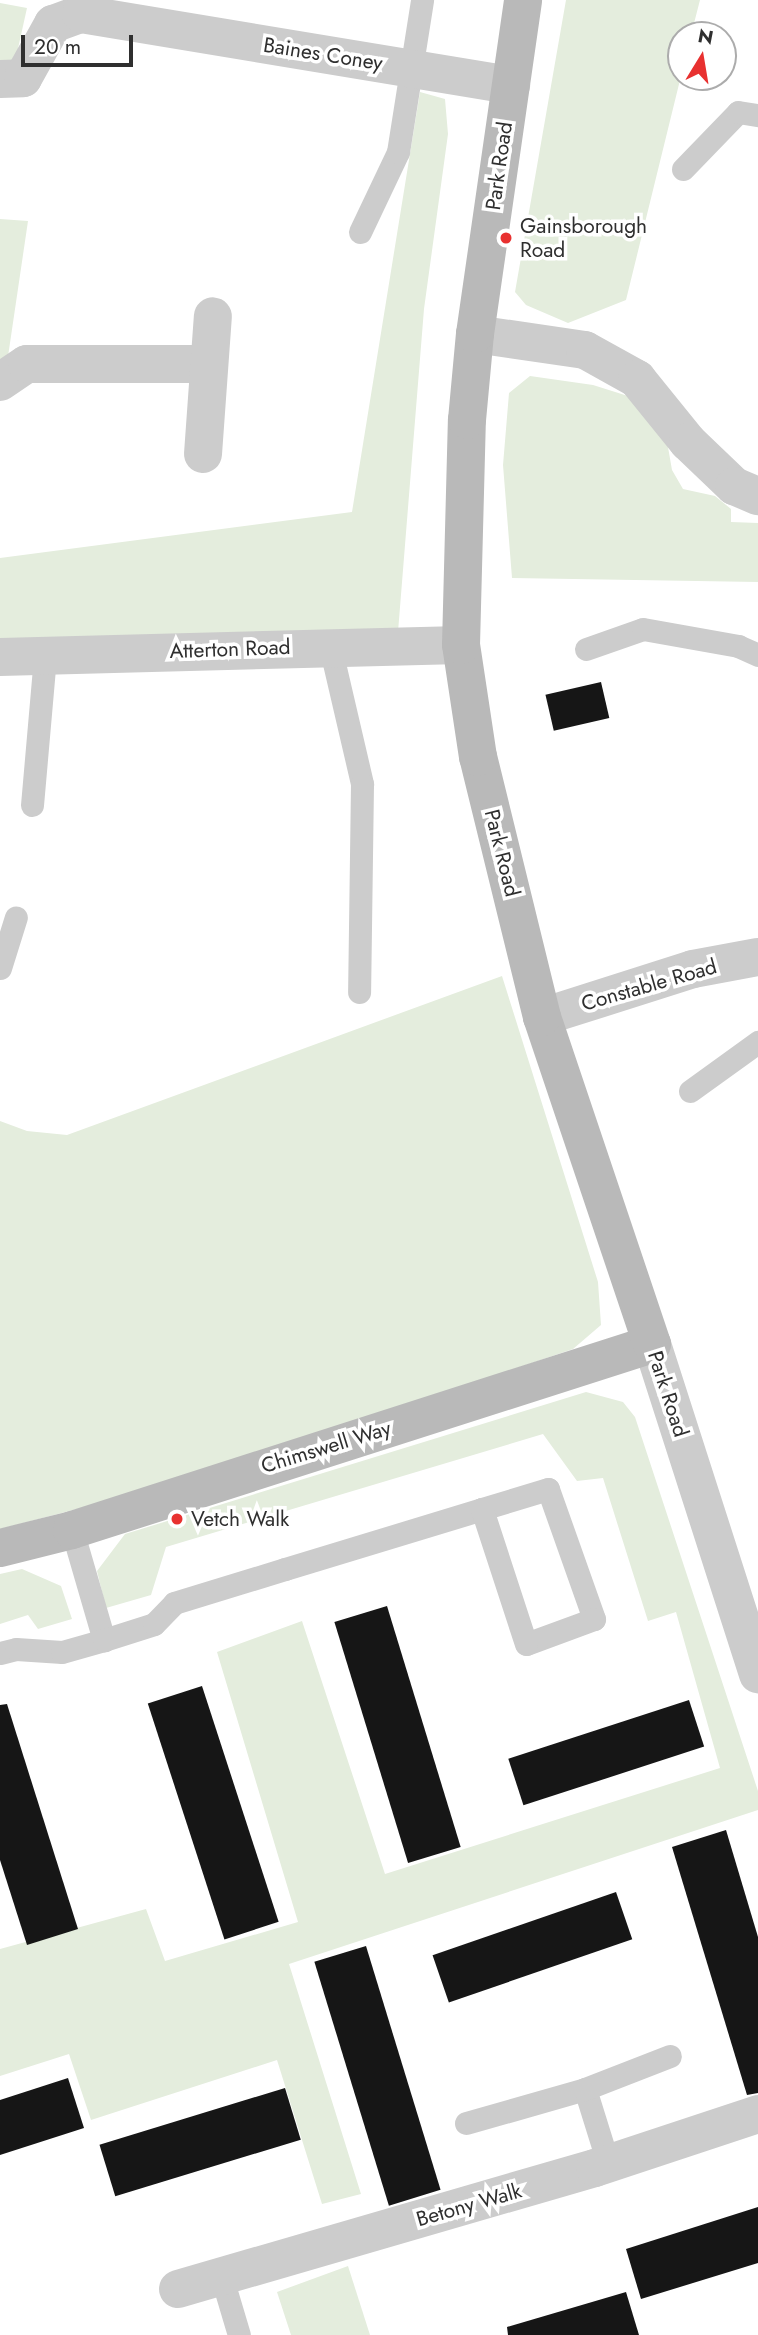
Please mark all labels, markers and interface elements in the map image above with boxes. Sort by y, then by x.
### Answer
scale bar [24,21,136,65]
north arrow [667,21,737,91]
text: N [696,22,716,52]
text: 20 m [34,32,81,62]
street label: Baines Coney [262,32,384,76]
street label: Park Road [480,120,518,212]
place label: Gainsborough Road [520,213,647,263]
marker: Gainsborough Road [498,230,514,246]
street label: Atterton Road [169,634,291,664]
street label: Park Road [479,807,525,899]
street label: Constable Road [578,954,720,1016]
street label: Park Road [642,1348,694,1440]
street label: Chimswell Way [258,1415,394,1479]
place label: Vetch Walk [191,1506,289,1532]
marker: Vetch Walk [169,1511,185,1527]
street label: Betony Walk [413,2178,525,2232]

